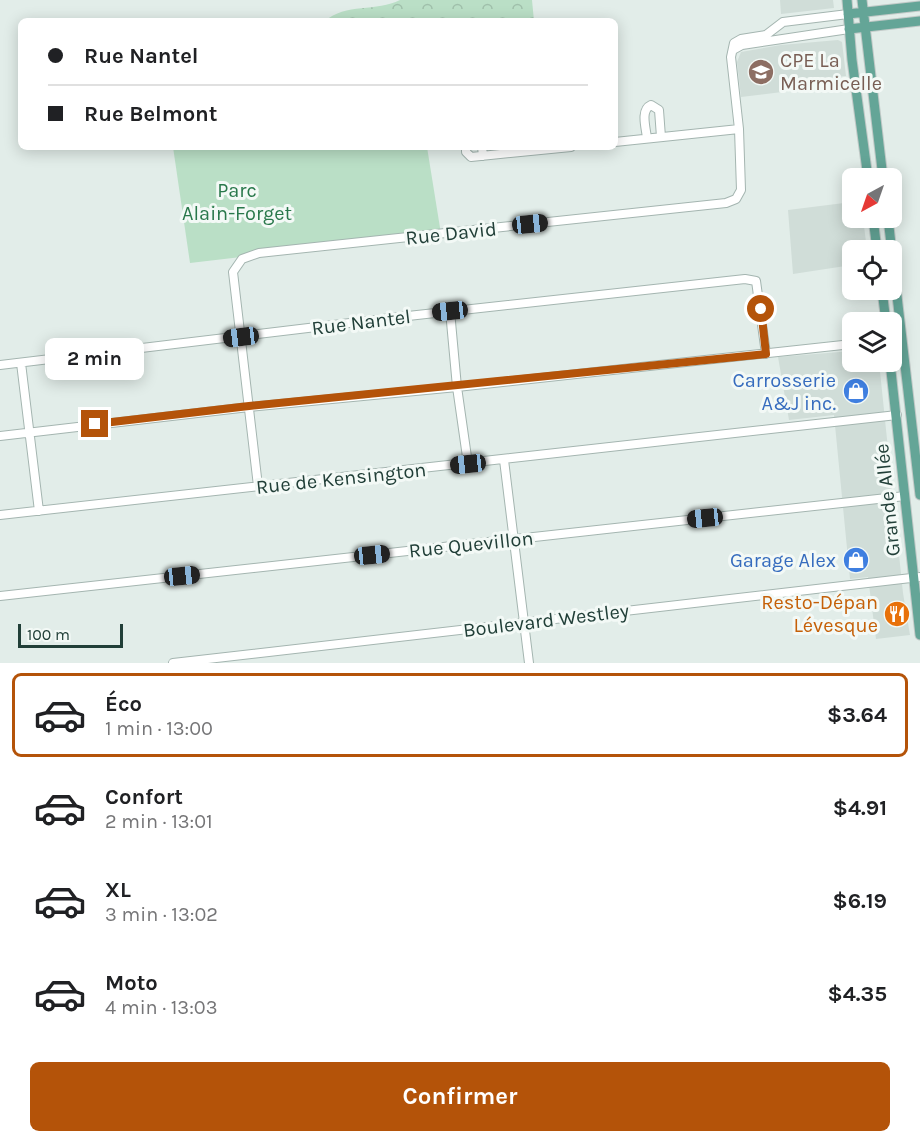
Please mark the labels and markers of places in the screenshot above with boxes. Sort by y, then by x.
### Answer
place label: CPE La Marmicelle [780,49,882,95]
school or university icon: CPE La Marmicelle [746,57,776,87]
place label: Carrosserie A&J inc. [733,369,836,415]
shop icon: Carrosserie A&J inc. [841,376,871,406]
shop icon: Garage Alex [841,545,871,575]
place label: Garage Alex [730,549,836,572]
place label: Resto-Dépan Lévesque [761,591,878,637]
restaurant icon: Resto-Dépan Lévesque [882,599,912,629]

